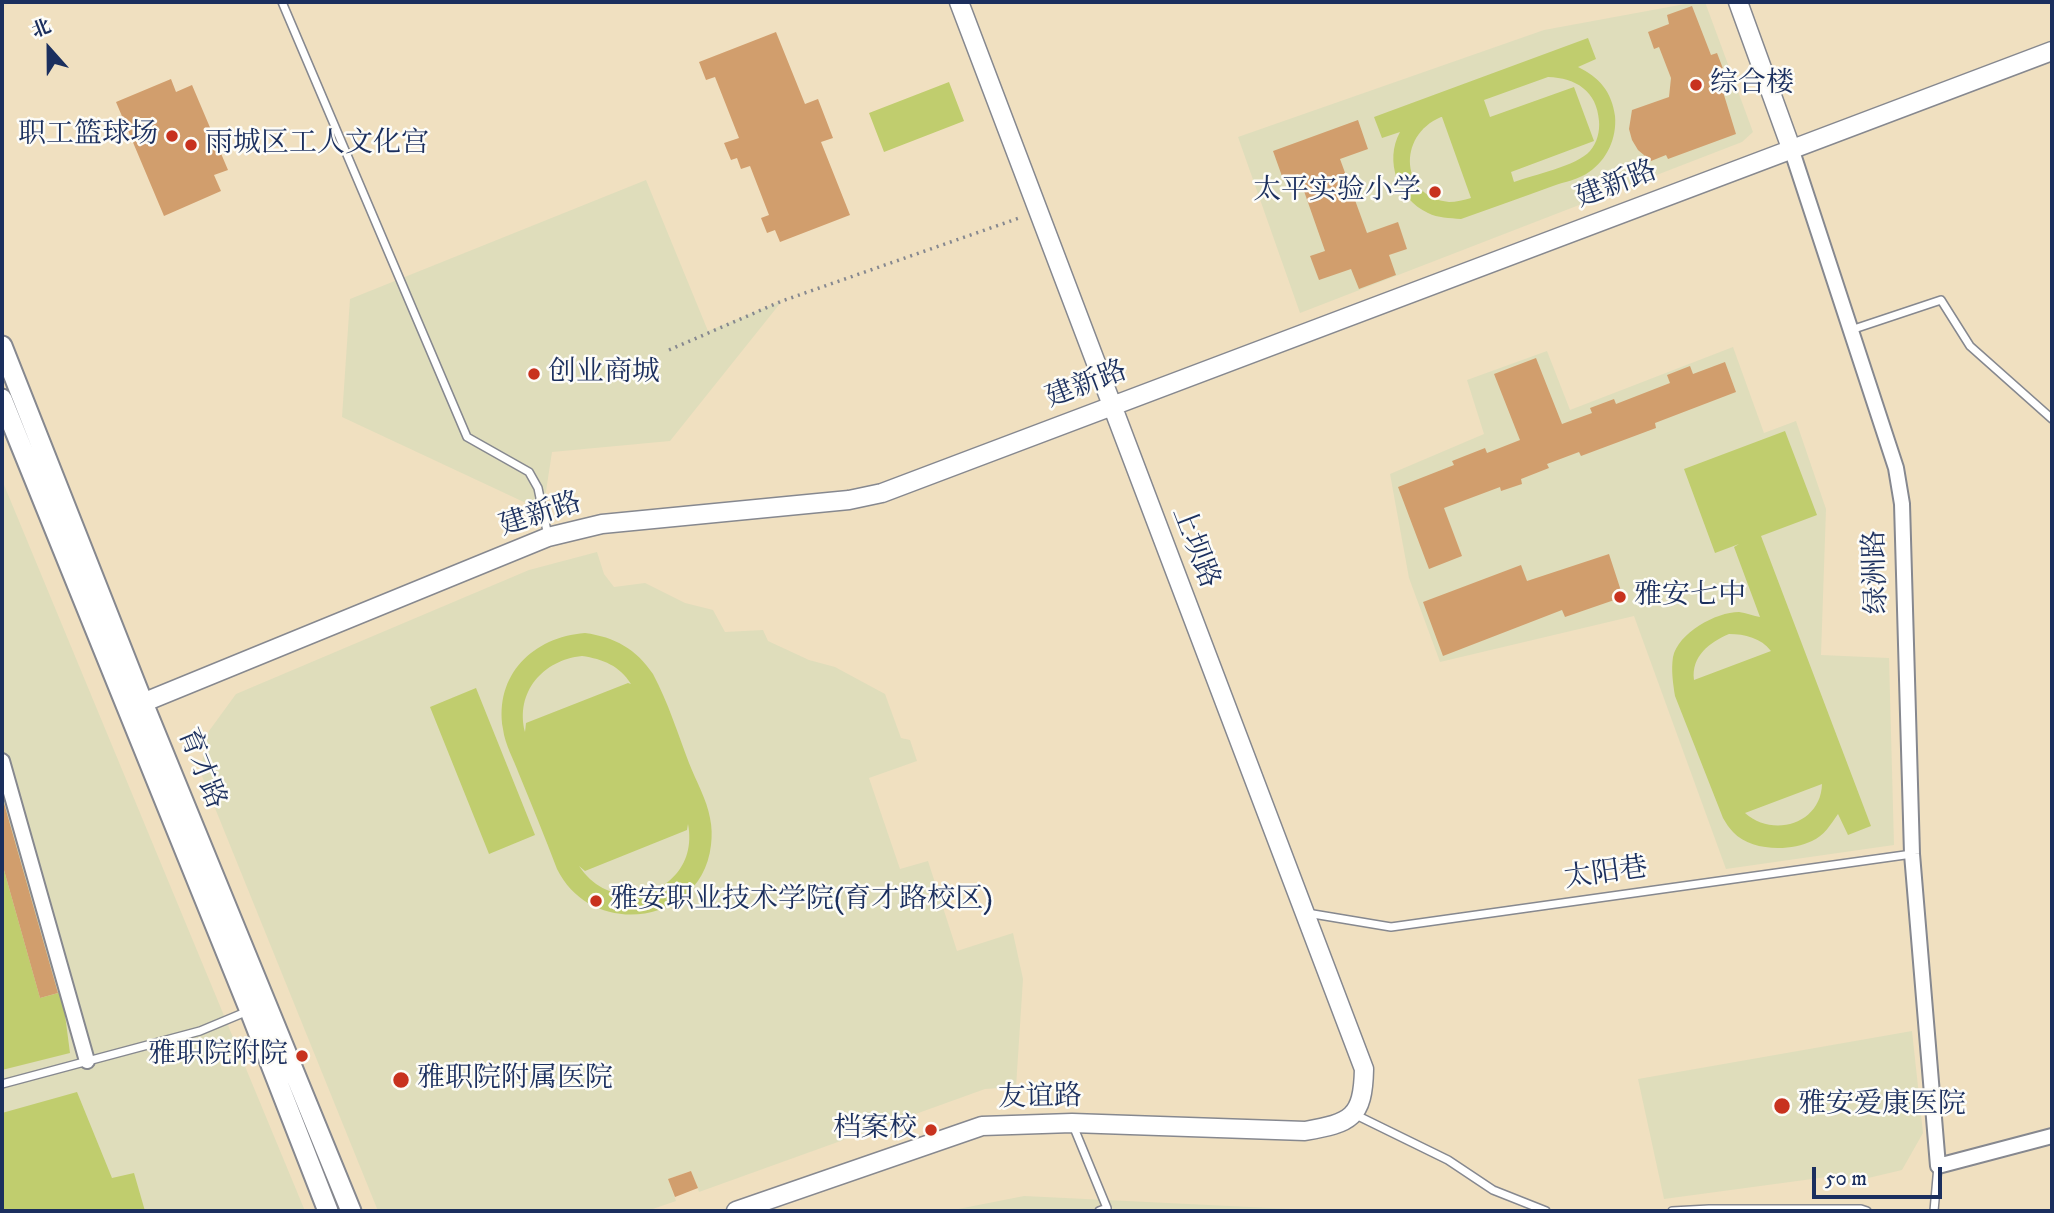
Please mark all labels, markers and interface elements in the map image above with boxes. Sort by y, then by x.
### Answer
north arrow [14,14,84,84]
text: 北 [28,15,54,43]
place label: 综合楼 [1710,68,1794,102]
marker: 综合楼 [1688,77,1704,93]
place label: 职工篮球场 [18,119,158,153]
marker: 职工篮球场 [164,128,180,144]
place label: 雨城区工人文化宫 [205,128,429,162]
marker: 雨城区工人文化宫 [183,137,199,153]
street label: 建新路 [1572,155,1662,217]
place label: 太平实验小学 [1253,175,1421,209]
marker: 太平实验小学 [1427,184,1443,200]
street label: 建新路 [1042,355,1132,417]
place label: 创业商城 [548,357,660,391]
marker: 创业商城 [526,366,542,382]
street label: 建新路 [496,487,586,545]
street label: 上坝路 [1163,503,1225,593]
street label: 绿洲路 [1860,529,1896,615]
place label: 雅安七中 [1634,580,1746,614]
marker: 雅安七中 [1612,589,1628,605]
street label: 育才路 [169,724,231,814]
street label: 太阳巷 [1562,853,1650,897]
place label: 雅安职业技术学院(育才路校区) [610,884,993,918]
marker: 雅安职业技术学院(育才路校区) [588,893,604,909]
place label: 雅职院附院 [148,1039,288,1073]
marker: 雅职院附院 [294,1048,310,1064]
place label: 雅职院附属医院 [417,1063,613,1097]
marker: 雅职院附属医院 [391,1070,411,1090]
street label: 友谊路 [998,1081,1082,1117]
place label: 雅安爱康医院 [1798,1089,1966,1123]
marker: 雅安爱康医院 [1772,1096,1792,1116]
place label: 档案校 [833,1113,917,1147]
marker: 档案校 [923,1122,939,1138]
scale bar [1816,1154,1946,1198]
text: 50 m [1825,1166,1867,1192]

